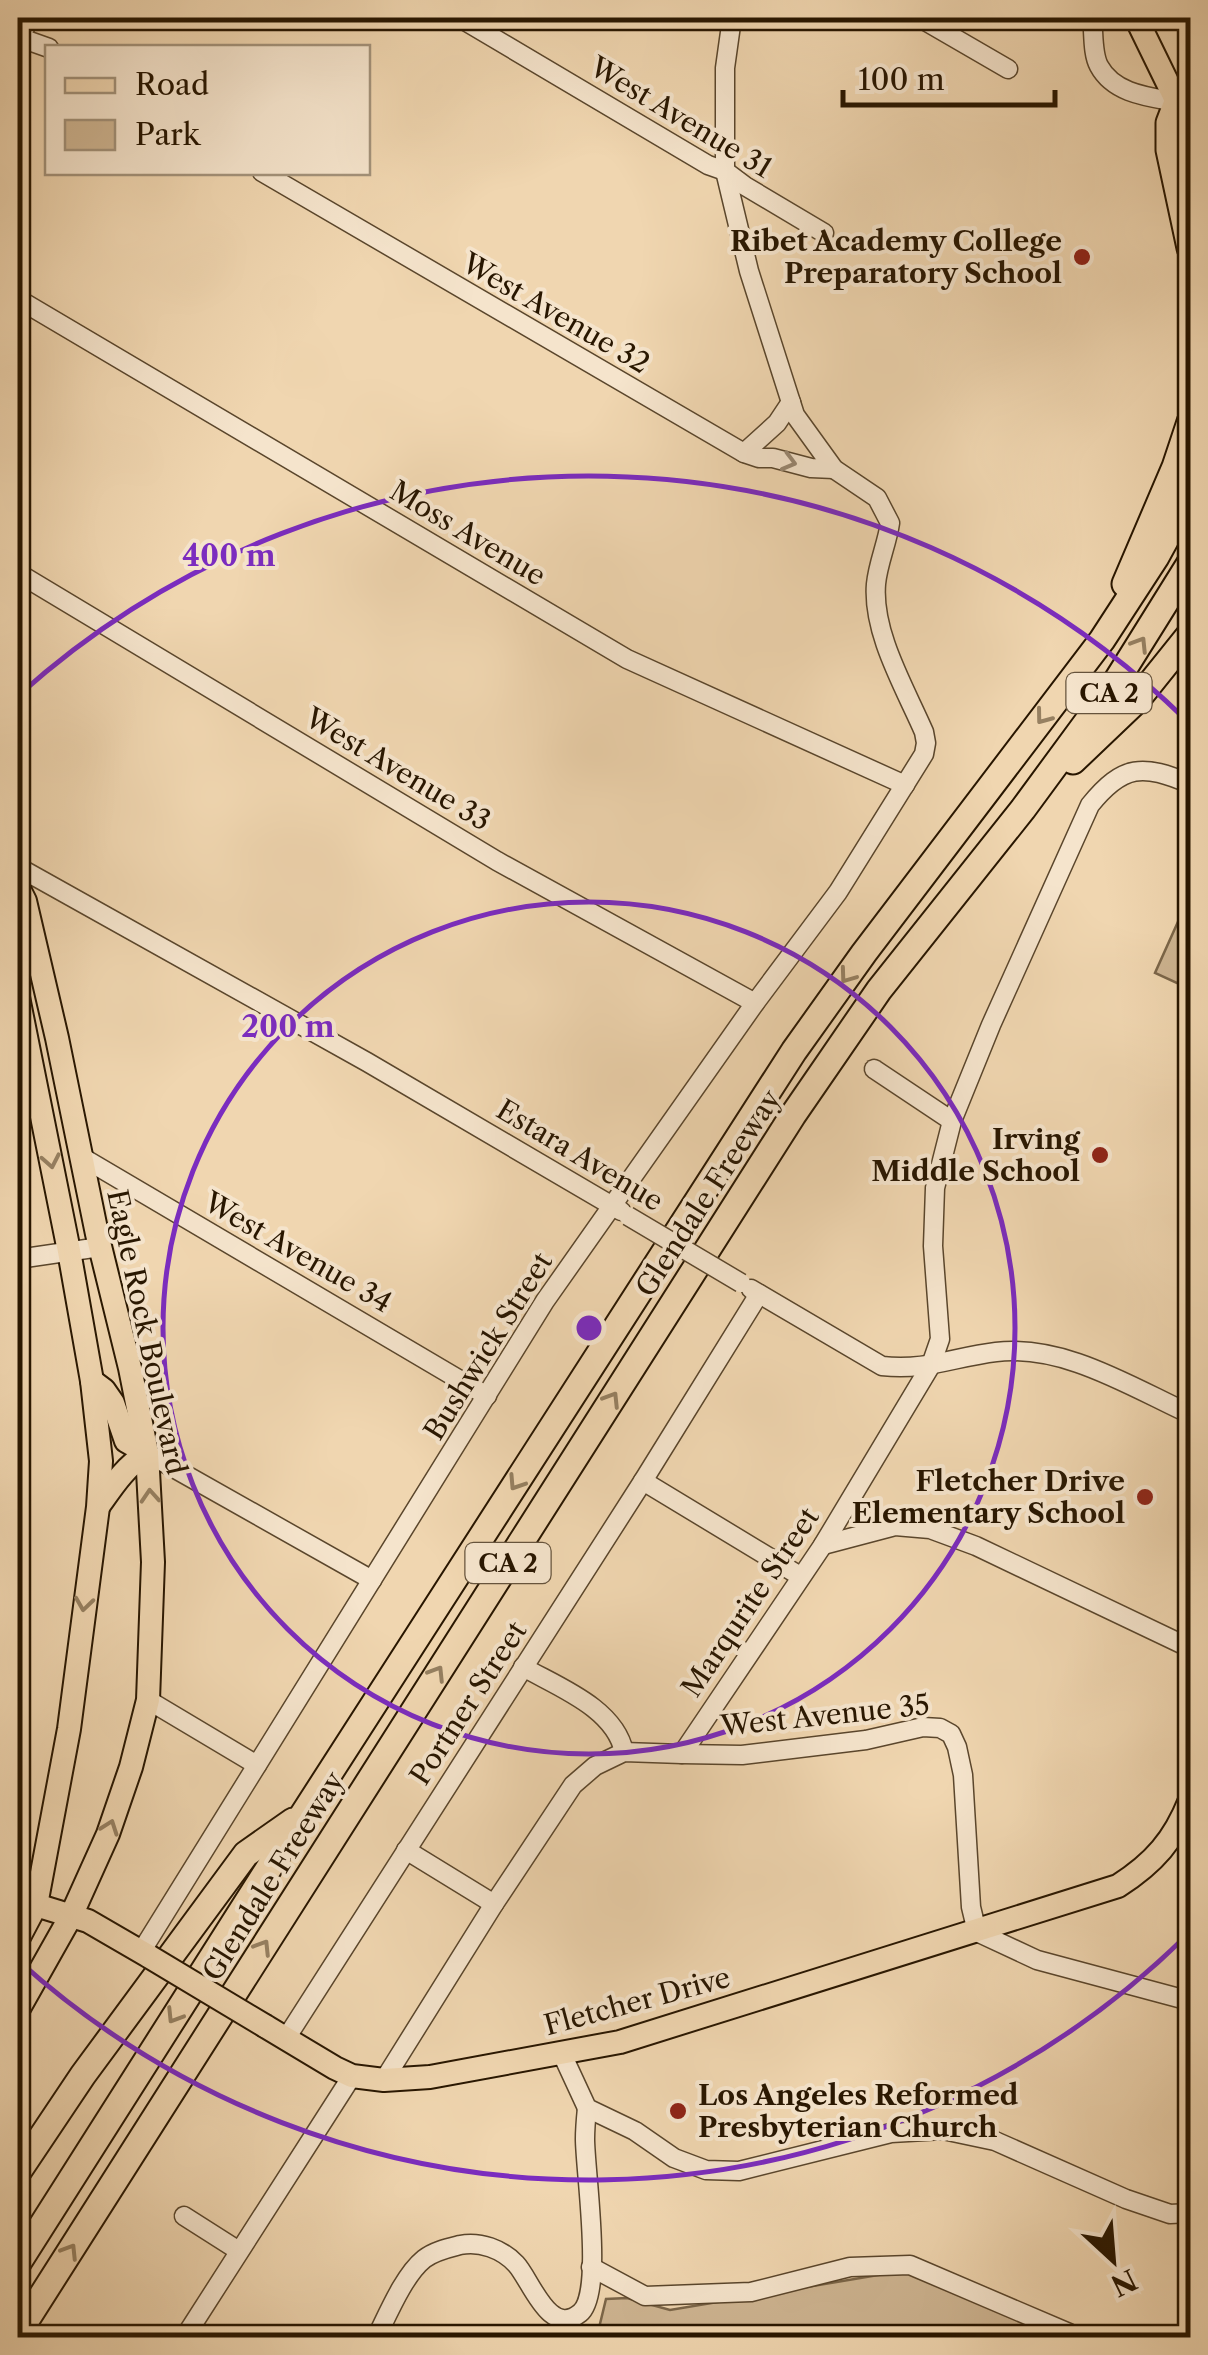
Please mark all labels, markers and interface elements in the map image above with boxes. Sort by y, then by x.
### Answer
legend [45,45,370,175]
scale bar [843,45,1056,107]
street label: West Avenue 31 [583,49,778,185]
text: 100 m [858,61,945,98]
text: Road [135,66,209,103]
text: Park [135,116,202,153]
place label: Ribet Academy College Preparatory School [730,224,1062,290]
street label: West Avenue 32 [455,245,656,380]
marker: Ribet Academy College Preparatory School [1071,246,1093,268]
one-way arrow [780,451,797,472]
street label: Moss Avenue [384,473,552,593]
text: 400 m [182,537,276,574]
one-way arrow [1127,637,1146,655]
road number: CA 2 [1066,673,1152,713]
street label: West Avenue 33 [298,700,497,838]
one-way arrow [1038,706,1055,724]
one-way arrow [841,965,859,984]
text: 200 m [241,1008,335,1045]
street label: Glendale Freeway [628,1083,788,1303]
street label: Estara Avenue [491,1092,669,1218]
place label: Irving Middle School [871,1122,1081,1188]
marker: Irving Middle School [1089,1144,1111,1166]
one-way arrow [40,1153,61,1169]
street label: West Avenue 34 [197,1184,398,1319]
street label: Eagle Rock Boulevard [100,1186,194,1478]
street label: Bushwick Street [417,1246,559,1446]
centre of rings [571,1310,607,1346]
one-way arrow [600,1392,619,1410]
place label: Fletcher Drive Elementary School [852,1464,1125,1530]
one-way arrow [509,1472,528,1490]
marker: Fletcher Drive Elementary School [1134,1486,1156,1508]
one-way arrow [140,1488,161,1504]
street label: Marqurite Street [674,1501,826,1703]
road number: CA 2 [466,1543,550,1583]
one-way arrow [74,1596,95,1612]
street label: Portner Street [403,1615,533,1791]
one-way arrow [425,1666,444,1684]
street label: West Avenue 35 [718,1687,931,1743]
street label: Glendale Freeway [195,1765,351,1987]
one-way arrow [98,1819,119,1836]
one-way arrow [251,1940,270,1958]
street label: Fletcher Drive [540,1960,734,2042]
one-way arrow [168,2005,187,2023]
place label: Los Angeles Reformed Presbyterian Church [698,2078,1019,2144]
marker: Los Angeles Reformed Presbyterian Church [667,2100,689,2122]
north arrow [1063,2210,1163,2310]
one-way arrow [57,2244,76,2262]
text: N [1106,2262,1142,2303]

